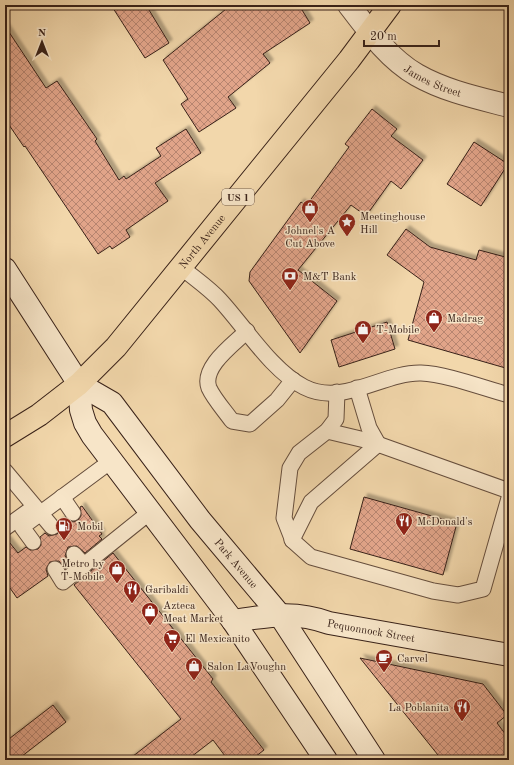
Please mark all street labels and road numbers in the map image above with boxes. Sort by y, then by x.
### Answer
street label: James Street [401,64,462,100]
road number: US 1 [222,189,254,205]
street label: North Avenue [178,213,228,272]
street label: Park Avenue [211,537,259,591]
street label: Pequonnock Street [326,619,416,645]

